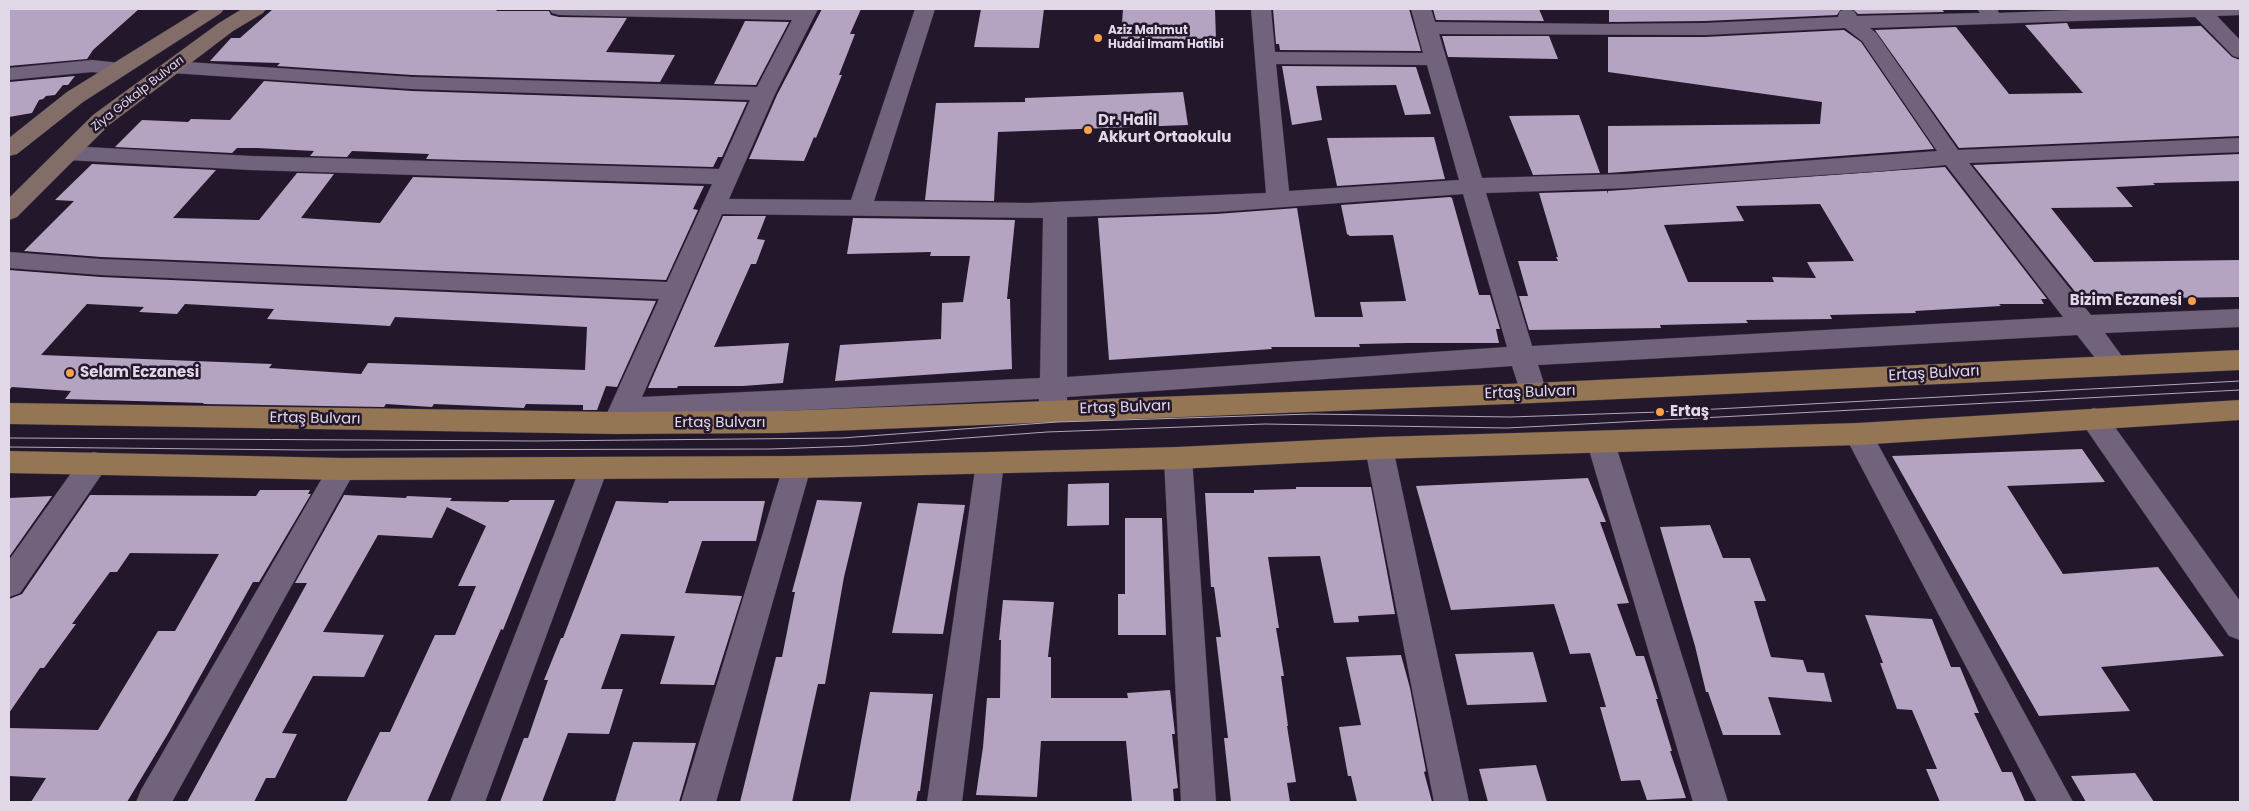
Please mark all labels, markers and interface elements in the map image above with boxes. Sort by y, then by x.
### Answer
place label: Aziz Mahmut Hudai Imam Hatibi [1108,24,1224,52]
marker: Aziz Mahmut Hudai Imam Hatibi [1092,32,1104,44]
street label: Ziya Gökalp Bulvarı [89,53,187,135]
place label: Dr. Halil Akkurt Ortaokulu [1098,112,1231,147]
marker: Dr. Halil Akkurt Ortaokulu [1082,124,1094,136]
place label: Bizim Eczanesi [2070,292,2182,310]
marker: Bizim Eczanesi [2186,295,2198,307]
street label: Ertaş Bulvarı [1888,363,1980,385]
place label: Selam Eczanesi [80,364,199,382]
marker: Selam Eczanesi [64,367,76,379]
street label: Ertaş Bulvarı [1484,382,1576,404]
street label: Ertaş Bulvarı [1079,397,1171,419]
place label: Ertaş [1670,403,1709,421]
marker: Ertaş [1654,406,1666,418]
street label: Ertaş Bulvarı [269,409,361,429]
street label: Ertaş Bulvarı [674,414,766,432]

